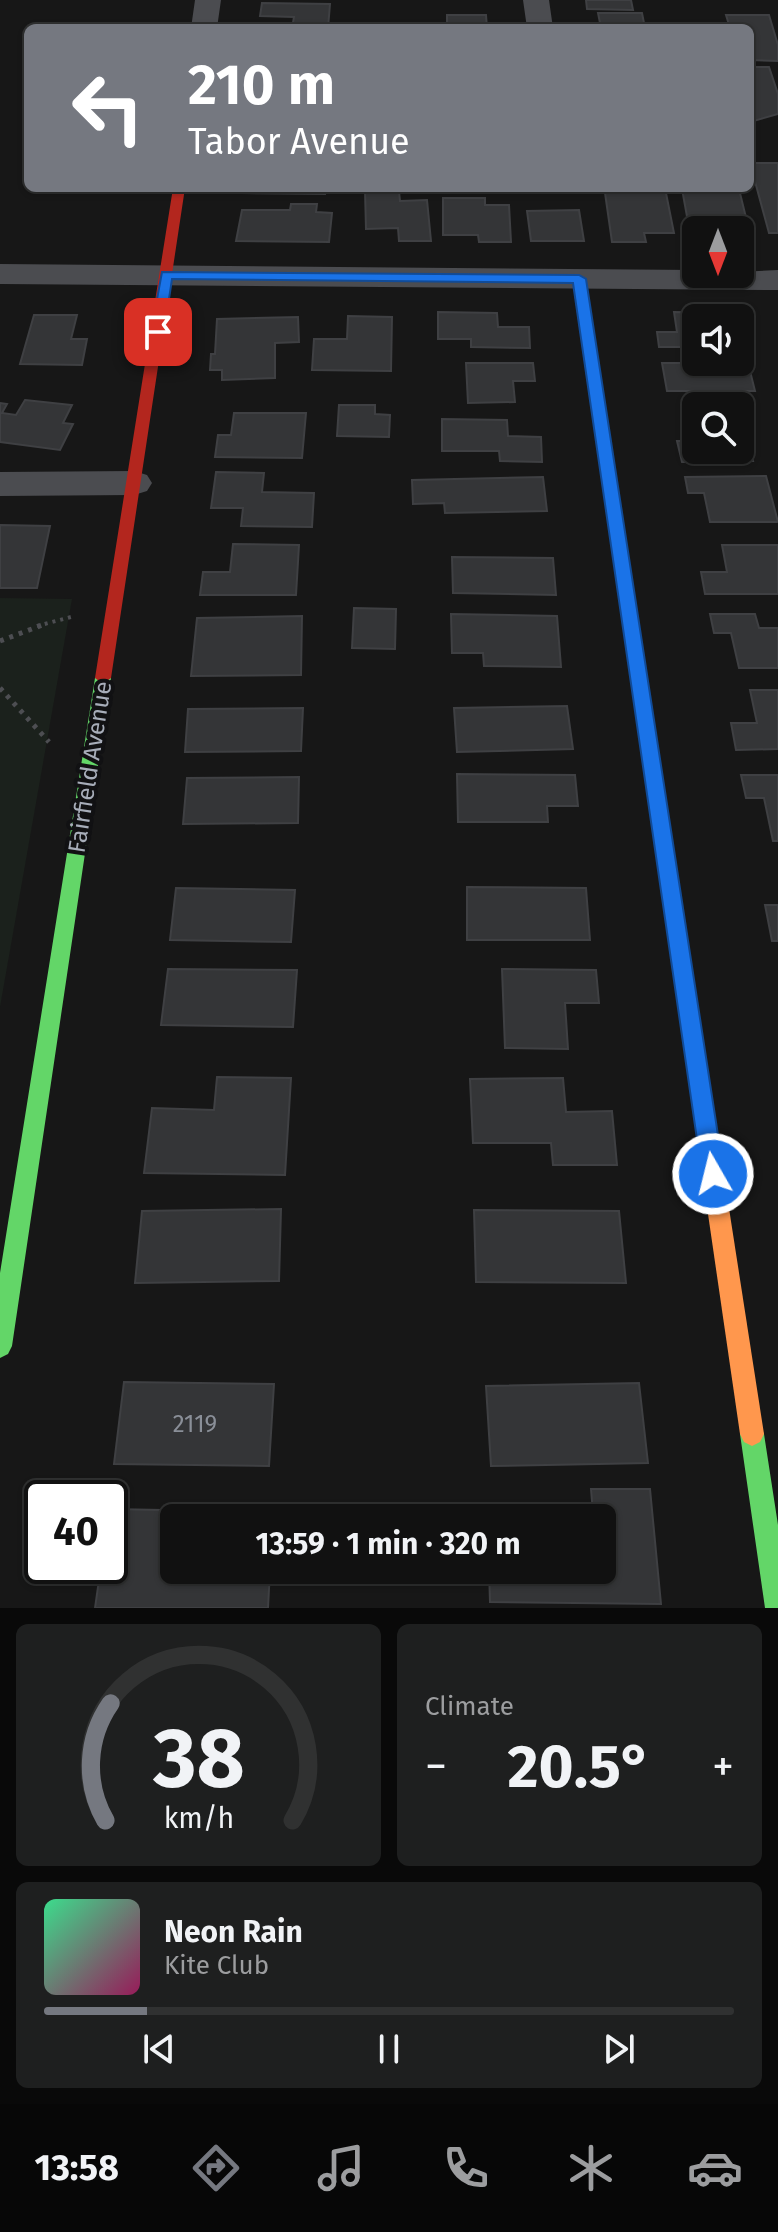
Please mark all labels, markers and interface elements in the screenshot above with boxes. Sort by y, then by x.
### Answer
text: 210 m [188,52,335,119]
icon: left [56,56,160,160]
text: Tabor Avenue [188,120,410,164]
north arrow [682,216,754,288]
map controls [682,216,754,464]
pin [124,298,192,366]
button: sound [682,304,754,376]
icon: arrive [136,310,180,354]
button: search [682,392,754,464]
street label: Fairfield Avenue [63,679,117,855]
position arrow [671,1132,755,1216]
house number: 2119 [173,1410,217,1438]
speed limit sign: 40 [24,1480,128,1584]
text: 13:59 · 1 min · 320 m [255,1526,521,1562]
text: Climate [425,1691,514,1722]
text: 38 [152,1709,244,1809]
text: 20.5° [508,1731,651,1803]
text: − [425,1740,447,1793]
text: + [712,1740,734,1793]
text: km/h [163,1801,234,1836]
text: Neon Rain [164,1914,303,1950]
text: Kite Club [164,1950,269,1981]
icon: previous [137,2027,181,2071]
icon: pause [367,2027,411,2071]
icon: next [597,2027,641,2071]
icon: directions [188,2140,244,2196]
icon: music [313,2140,369,2196]
icon: phone [438,2140,494,2196]
icon: climate [563,2140,619,2196]
icon: car [687,2140,743,2196]
text: 13:58 [34,2146,119,2190]

